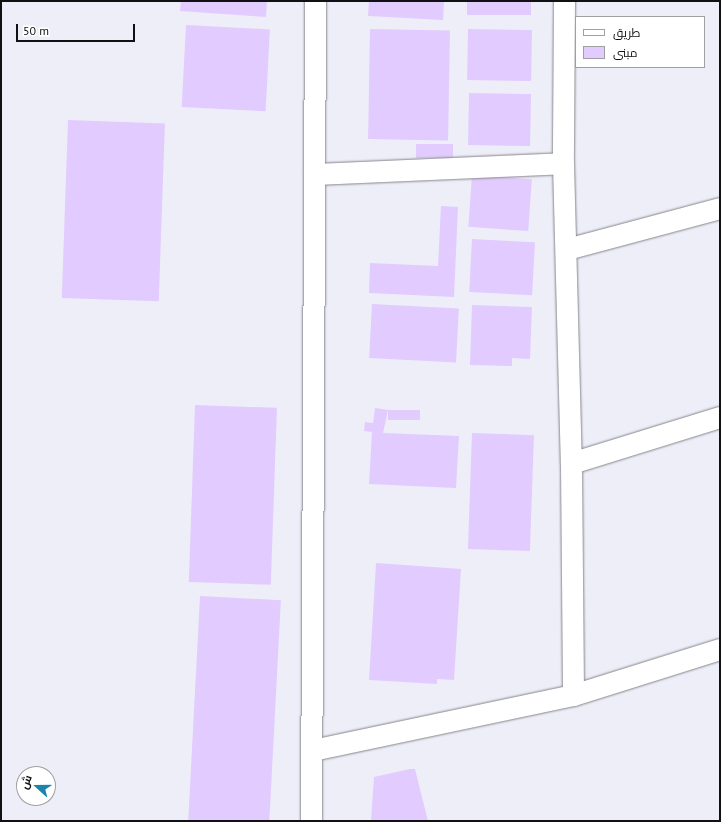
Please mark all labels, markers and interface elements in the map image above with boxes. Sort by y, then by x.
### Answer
scale bar [18,16,137,42]
legend [575,16,705,68]
text: 50 m [23,23,49,38]
text: طريق [613,25,640,40]
text: مبنى [613,45,638,60]
north arrow [16,766,56,806]
text: ش [17,773,35,791]

